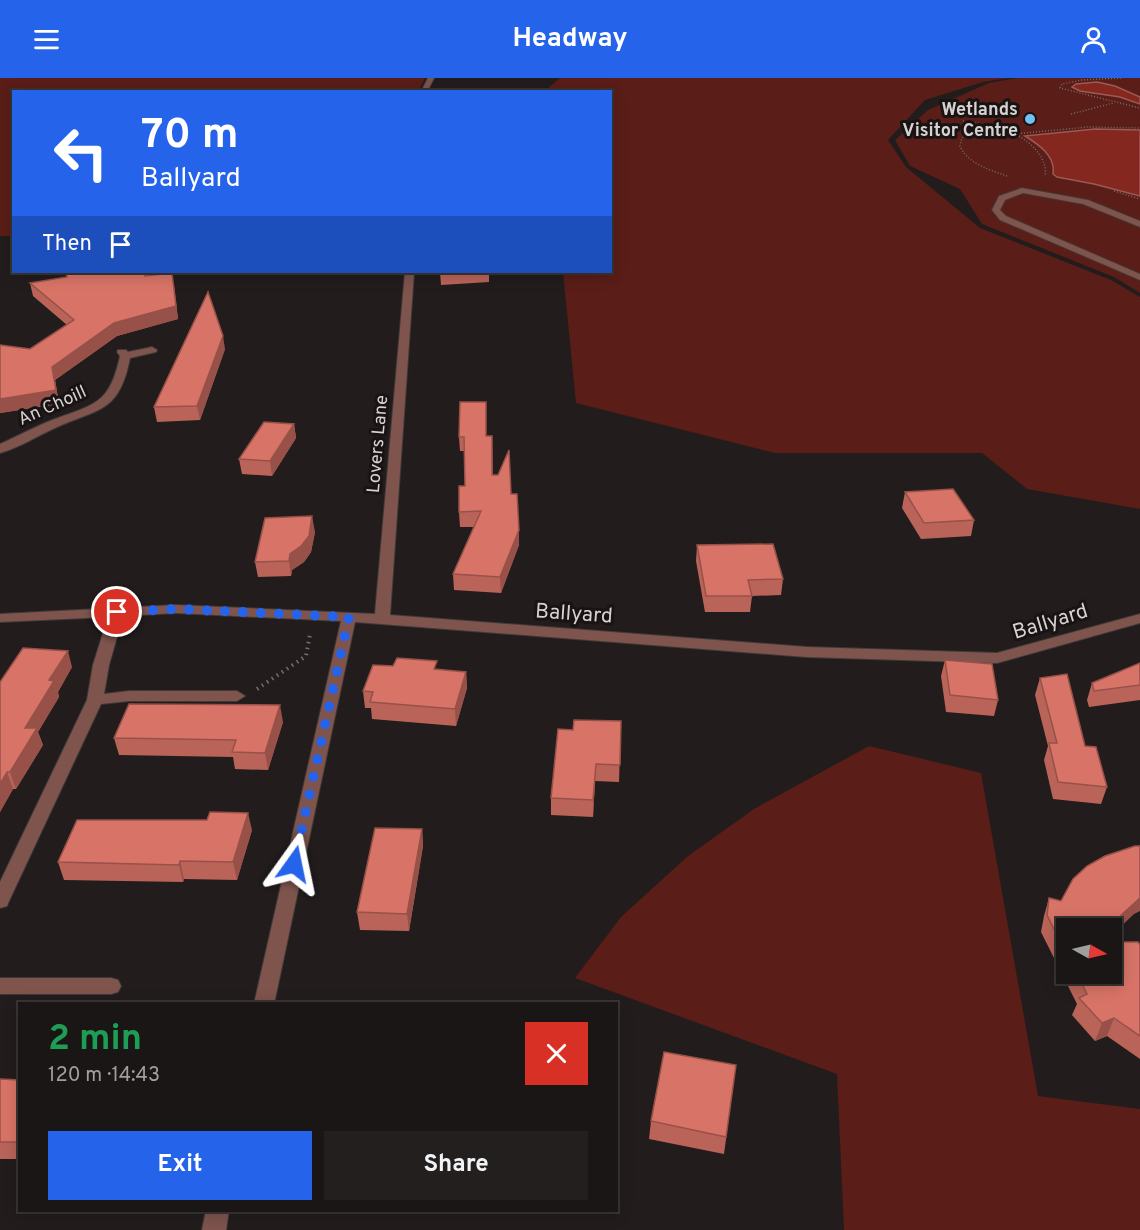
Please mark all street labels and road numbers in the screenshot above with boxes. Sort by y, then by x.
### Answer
street label: An Choill [15,381,90,432]
street label: Lovers Lane [363,394,394,494]
street label: Ballyard [534,598,613,631]
street label: Ballyard [1009,598,1091,647]

